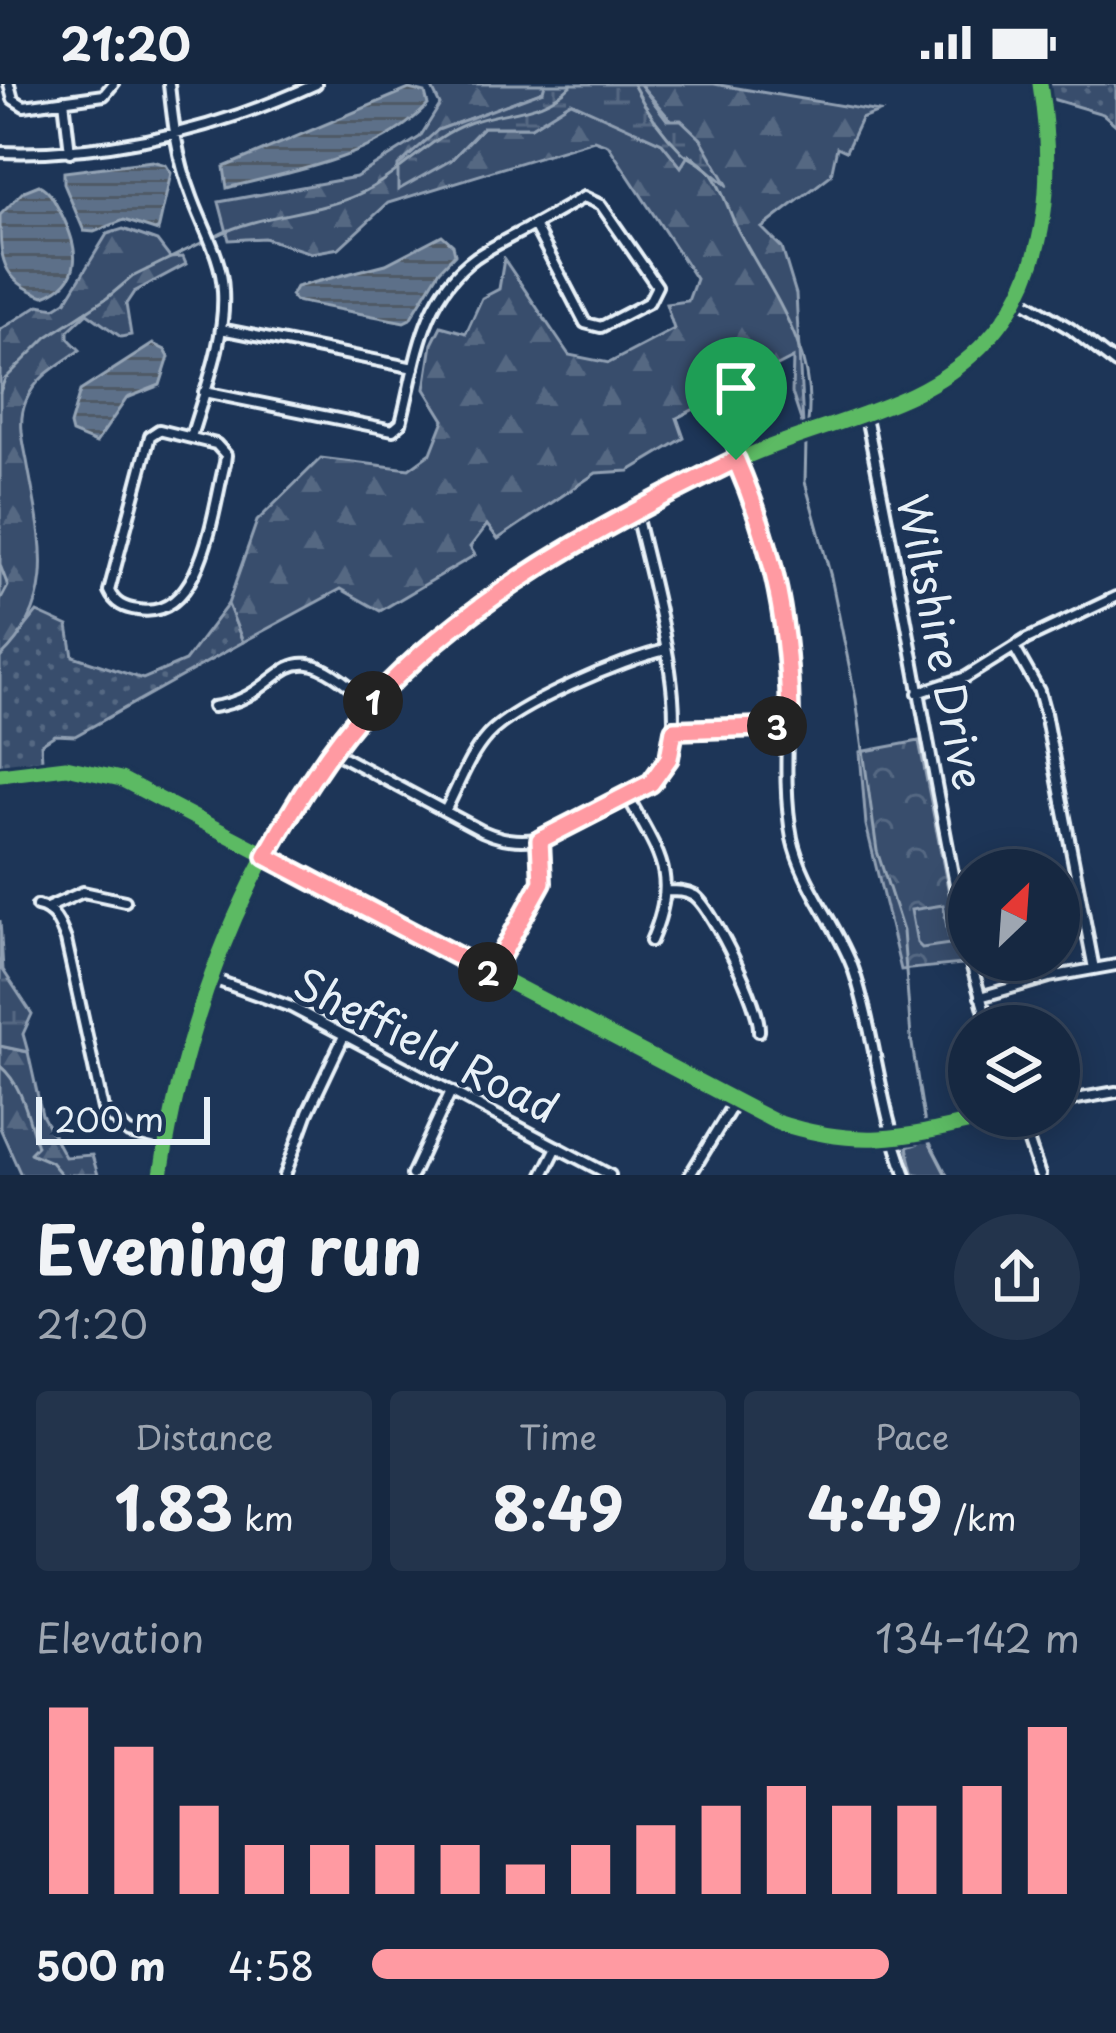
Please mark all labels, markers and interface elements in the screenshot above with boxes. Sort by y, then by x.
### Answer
text: 21:20 [60,8,191,76]
pin [685,337,787,460]
icon: arrive [703,355,769,421]
street label: Wiltshire Drive [883,488,1002,795]
pin: 1 [343,671,403,731]
text: 1 [365,676,381,726]
pin: 3 [747,696,807,756]
text: 3 [766,701,788,751]
north arrow [948,849,1080,981]
map controls [948,849,1080,1137]
pin: 2 [458,942,518,1002]
text: 2 [476,947,500,997]
street label: Sheffield Road [284,950,570,1138]
button: layers [948,1005,1080,1137]
scale bar [36,1091,210,1144]
text: 200 m [54,1093,164,1143]
text: Evening run [36,1198,422,1297]
button: share [954,1214,1080,1340]
text: 21:20 [36,1293,148,1352]
text: Distance [135,1411,273,1461]
text: Time [519,1411,597,1461]
text: Pace [875,1411,949,1461]
text: 1.83 [114,1461,233,1551]
text: 8:49 [492,1461,624,1551]
text: 4:49 [808,1461,943,1551]
text: km [233,1492,294,1542]
text: /km [943,1492,1016,1542]
text: Elevation [36,1607,204,1666]
text: 134–142 m [875,1607,1080,1666]
text: 500 m [36,1935,166,1994]
text: 4:58 [228,1935,314,1994]

